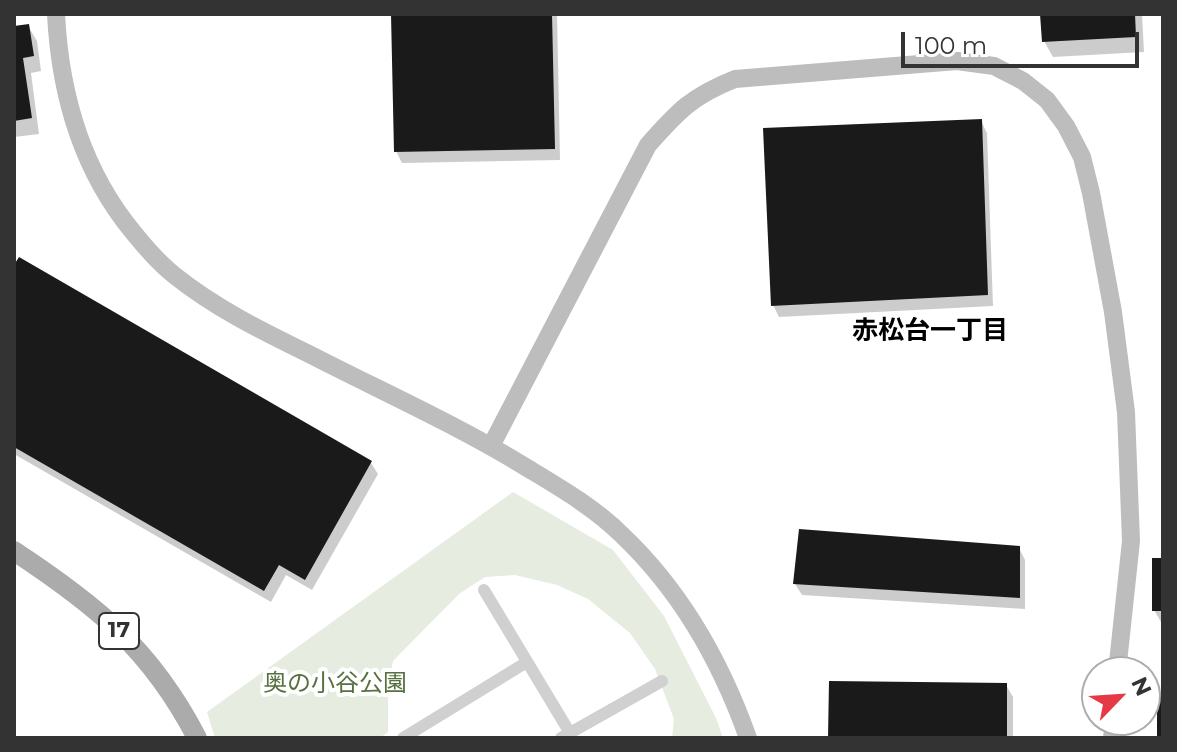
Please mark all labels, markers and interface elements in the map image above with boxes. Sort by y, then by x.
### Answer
scale bar [905,16,1143,66]
text: 100 m [915,31,987,60]
district label: 赤松台一丁目 [852,315,1008,347]
road number: 17 [99,613,139,649]
north arrow [1081,656,1161,736]
park label: 奥の小谷公園 [263,670,407,698]
text: N [1125,673,1157,700]

